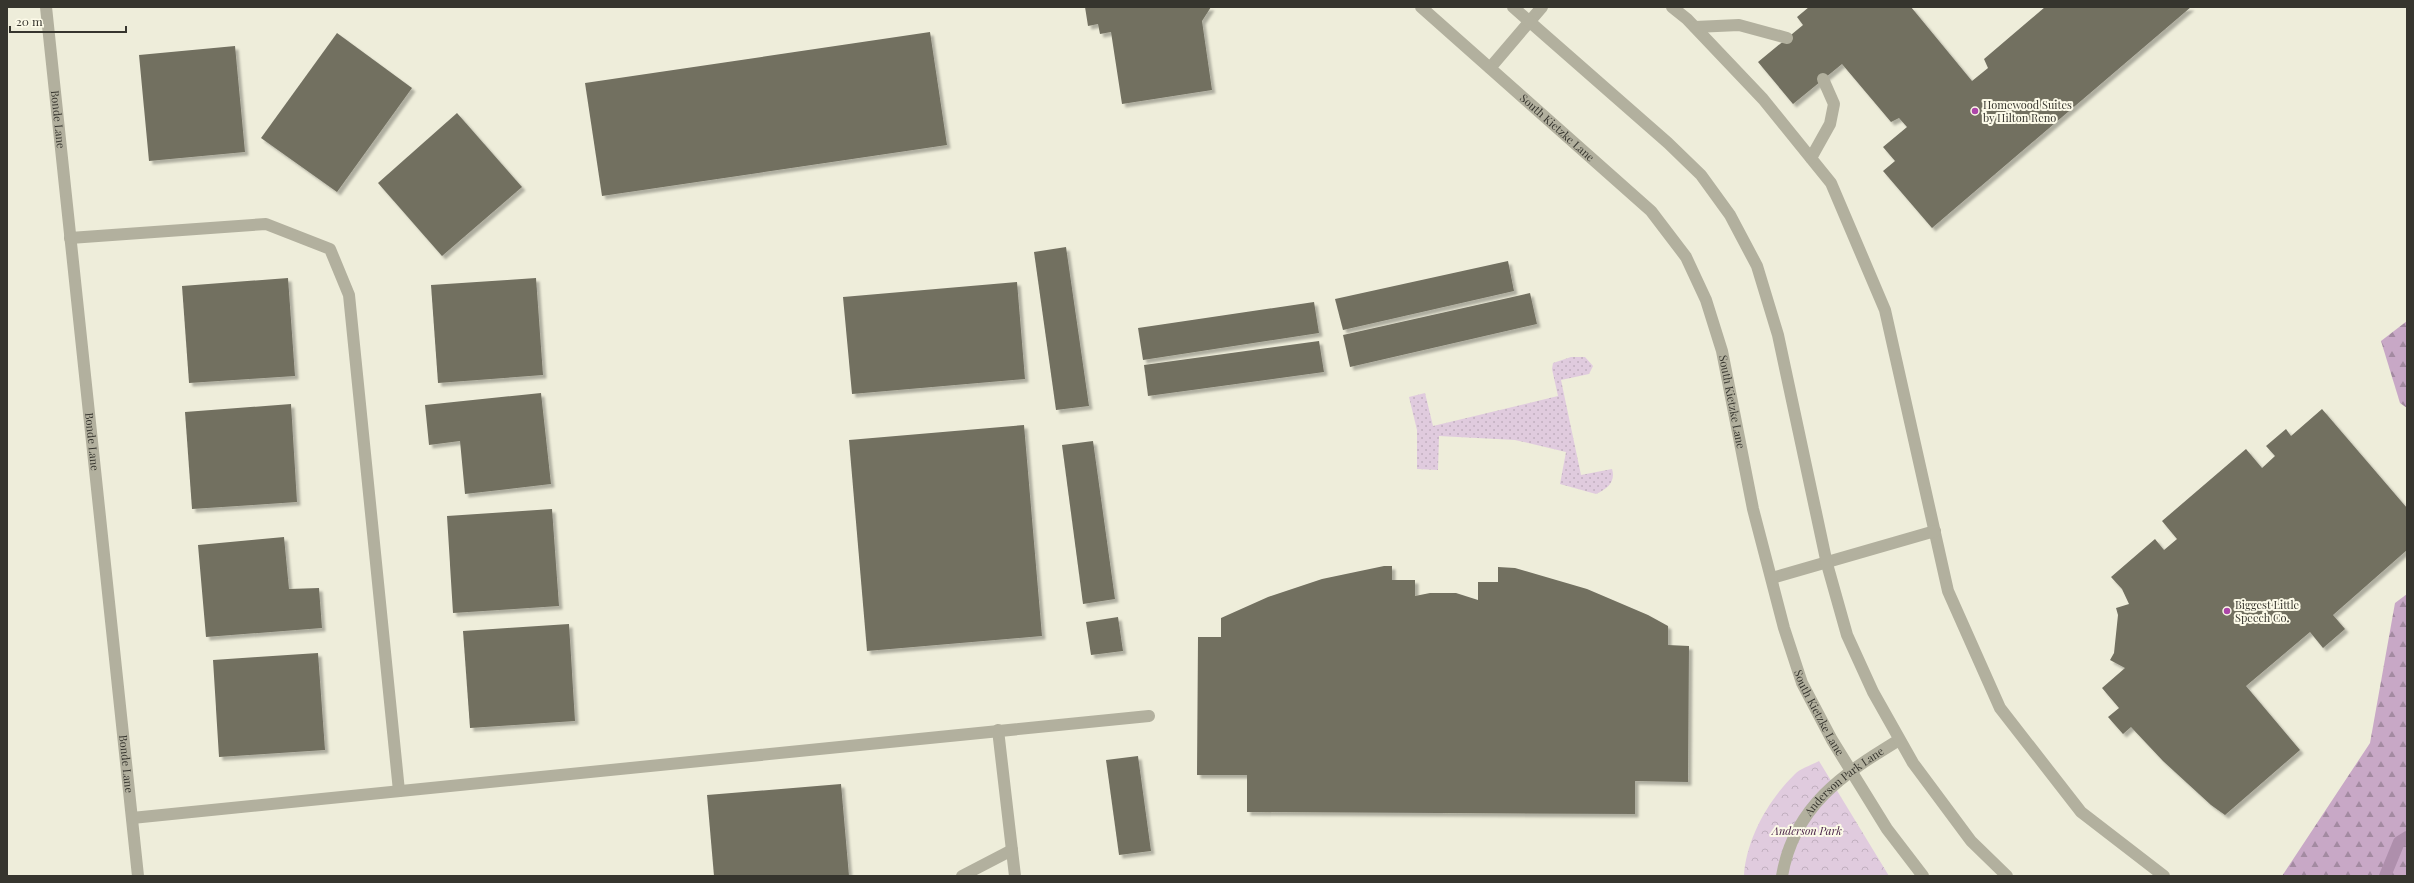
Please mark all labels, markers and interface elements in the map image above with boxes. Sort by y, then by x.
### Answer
scale bar [10,8,126,34]
text: 20 m [16,13,43,29]
street label: Bonde Lane [48,90,69,150]
street label: South Kietzke Lane [1517,90,1598,165]
place label: Homewood Suites by Hilton Reno [1983,97,2072,125]
marker: Homewood Suites by Hilton Reno [1970,106,1980,116]
street label: South Kietzke Lane [1716,354,1749,450]
street label: Bonde Lane [82,412,103,472]
place label: Biggest Little Speech Co. [2235,597,2300,625]
marker: Biggest Little Speech Co. [2222,606,2232,616]
street label: South Kietzke Lane [1791,668,1848,759]
street label: Bonde Lane [116,734,137,794]
street label: Anderson Park Lane [1800,743,1887,819]
park label: Anderson Park [1771,823,1842,838]

